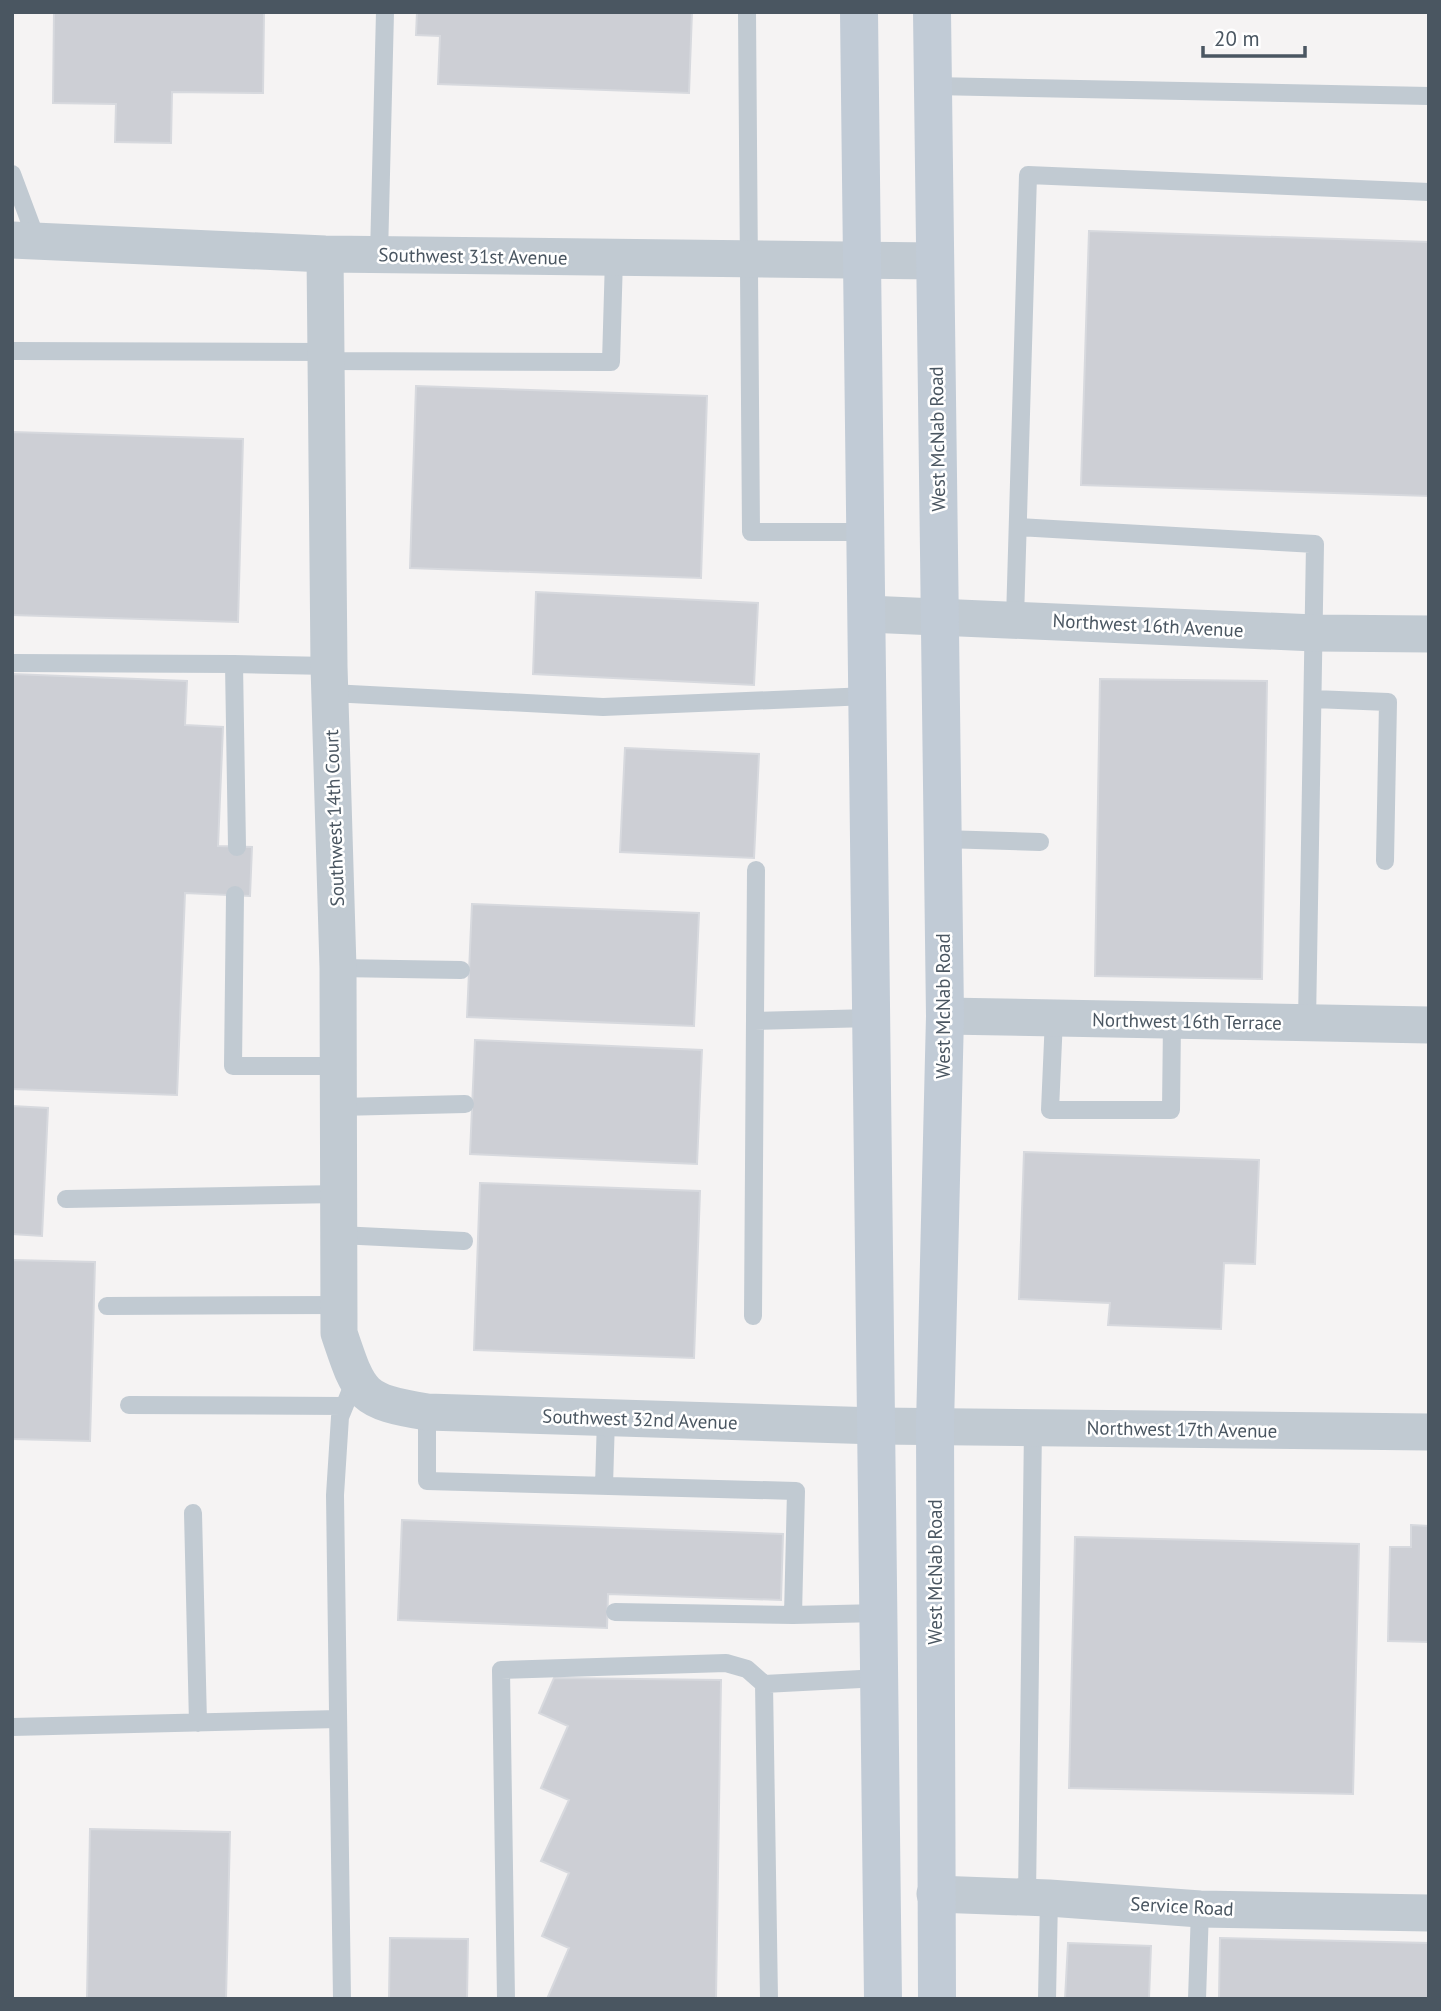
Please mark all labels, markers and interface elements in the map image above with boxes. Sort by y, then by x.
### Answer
scale bar [1203,14,1304,58]
text: 20 m [1214,25,1260,52]
street label: Southwest 31st Avenue [378,242,568,270]
street label: West McNab Road [924,366,950,512]
street label: Northwest 16th Avenue [1052,608,1244,642]
street label: Southwest 14th Court [319,729,349,907]
street label: West McNab Road [931,933,955,1079]
street label: Northwest 16th Terrace [1092,1007,1282,1035]
street label: Southwest 32nd Avenue [542,1404,738,1434]
street label: Northwest 17th Avenue [1086,1415,1278,1443]
street label: West McNab Road [923,1499,947,1645]
street label: Service Road [1130,1891,1234,1921]

